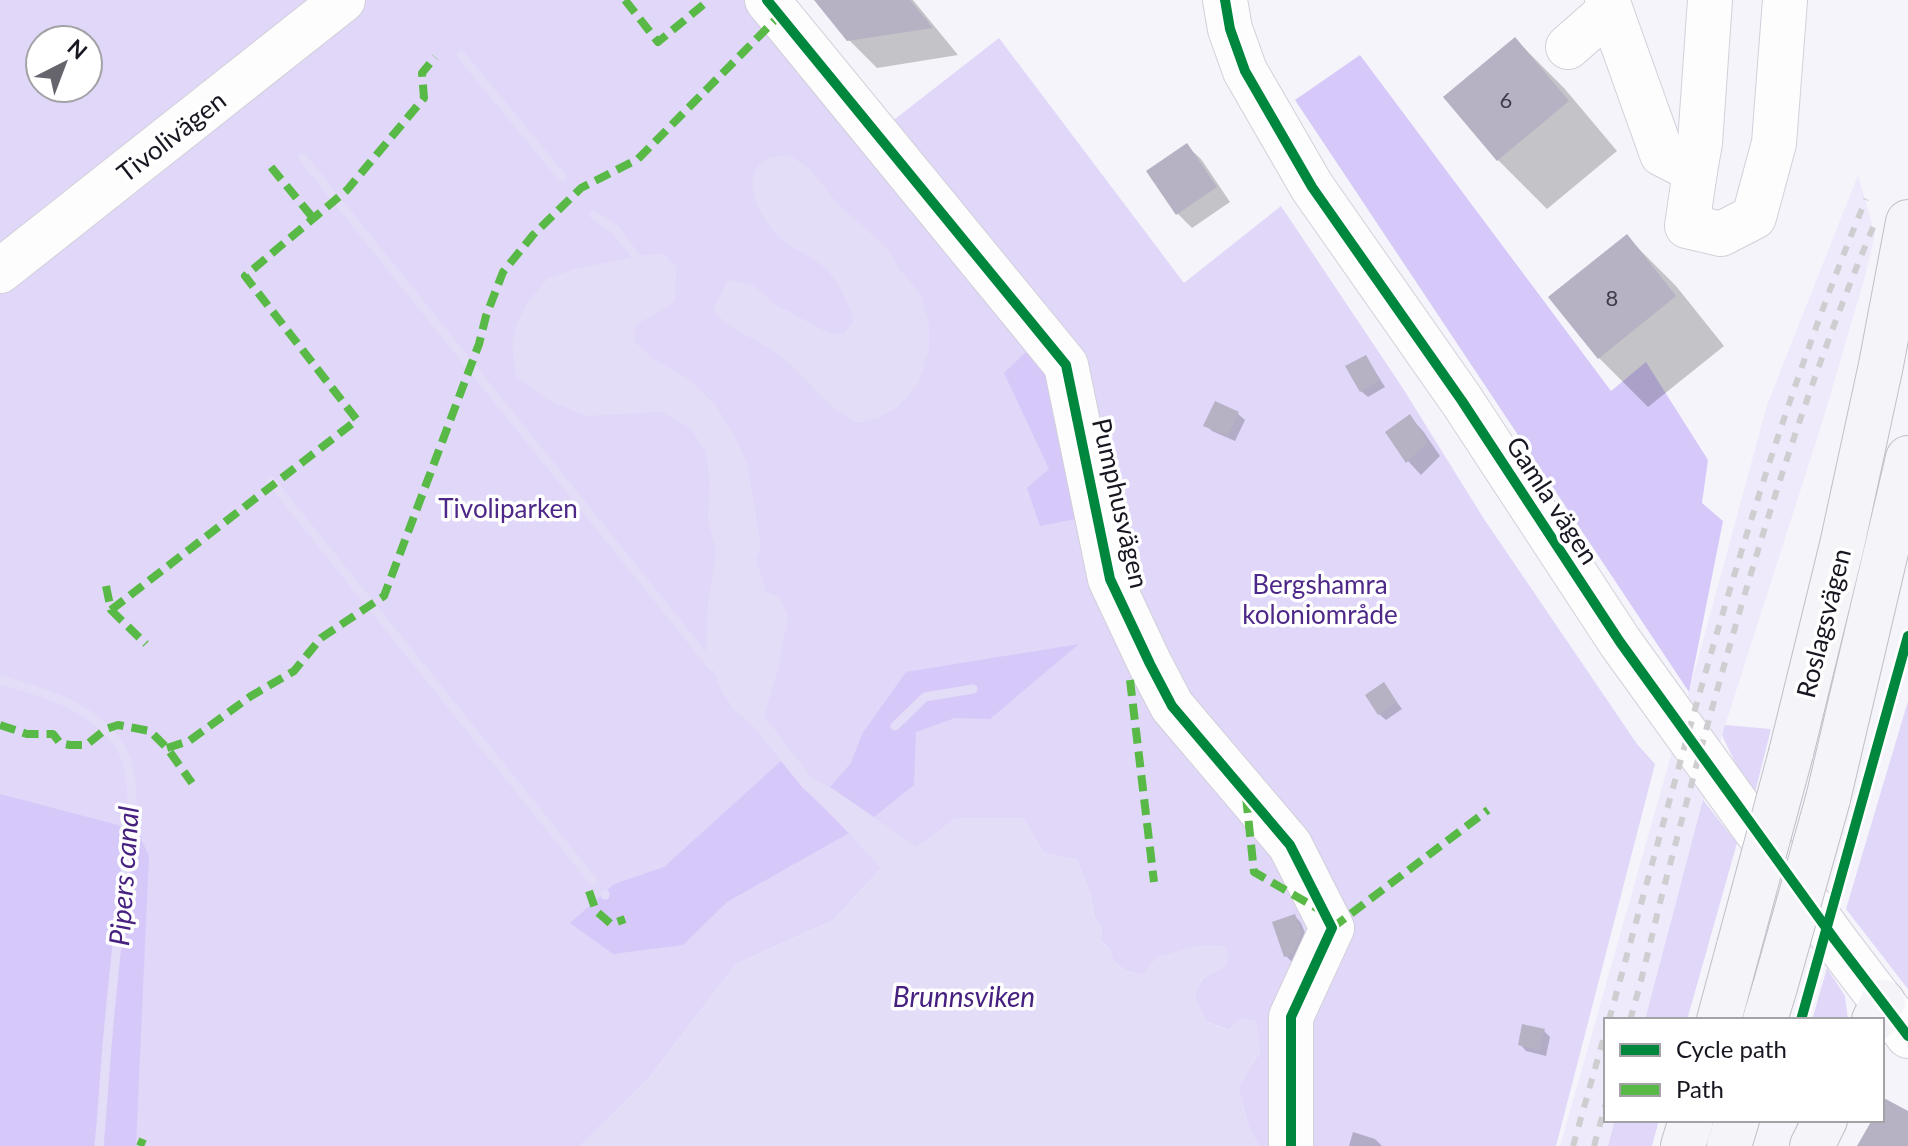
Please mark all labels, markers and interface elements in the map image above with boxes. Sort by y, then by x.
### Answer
north arrow [24,24,104,104]
text: N [62,33,93,64]
street label: Tivolivägen [110,84,232,188]
house number: 6 [1500,86,1512,113]
house number: 8 [1606,284,1618,311]
street label: Pumphusvägen [1086,415,1156,591]
street label: Gamla vägen [1500,430,1606,570]
park label: Tivoliparken [438,492,578,524]
street label: Roslagsvägen [1789,545,1857,701]
park label: Bergshamra koloniområde [1242,568,1398,630]
water label: Pipers canal [101,805,145,947]
water label: Brunnsviken [893,979,1035,1013]
legend [1604,1018,1884,1122]
text: Cycle path [1676,1034,1787,1063]
text: Path [1676,1074,1724,1103]

